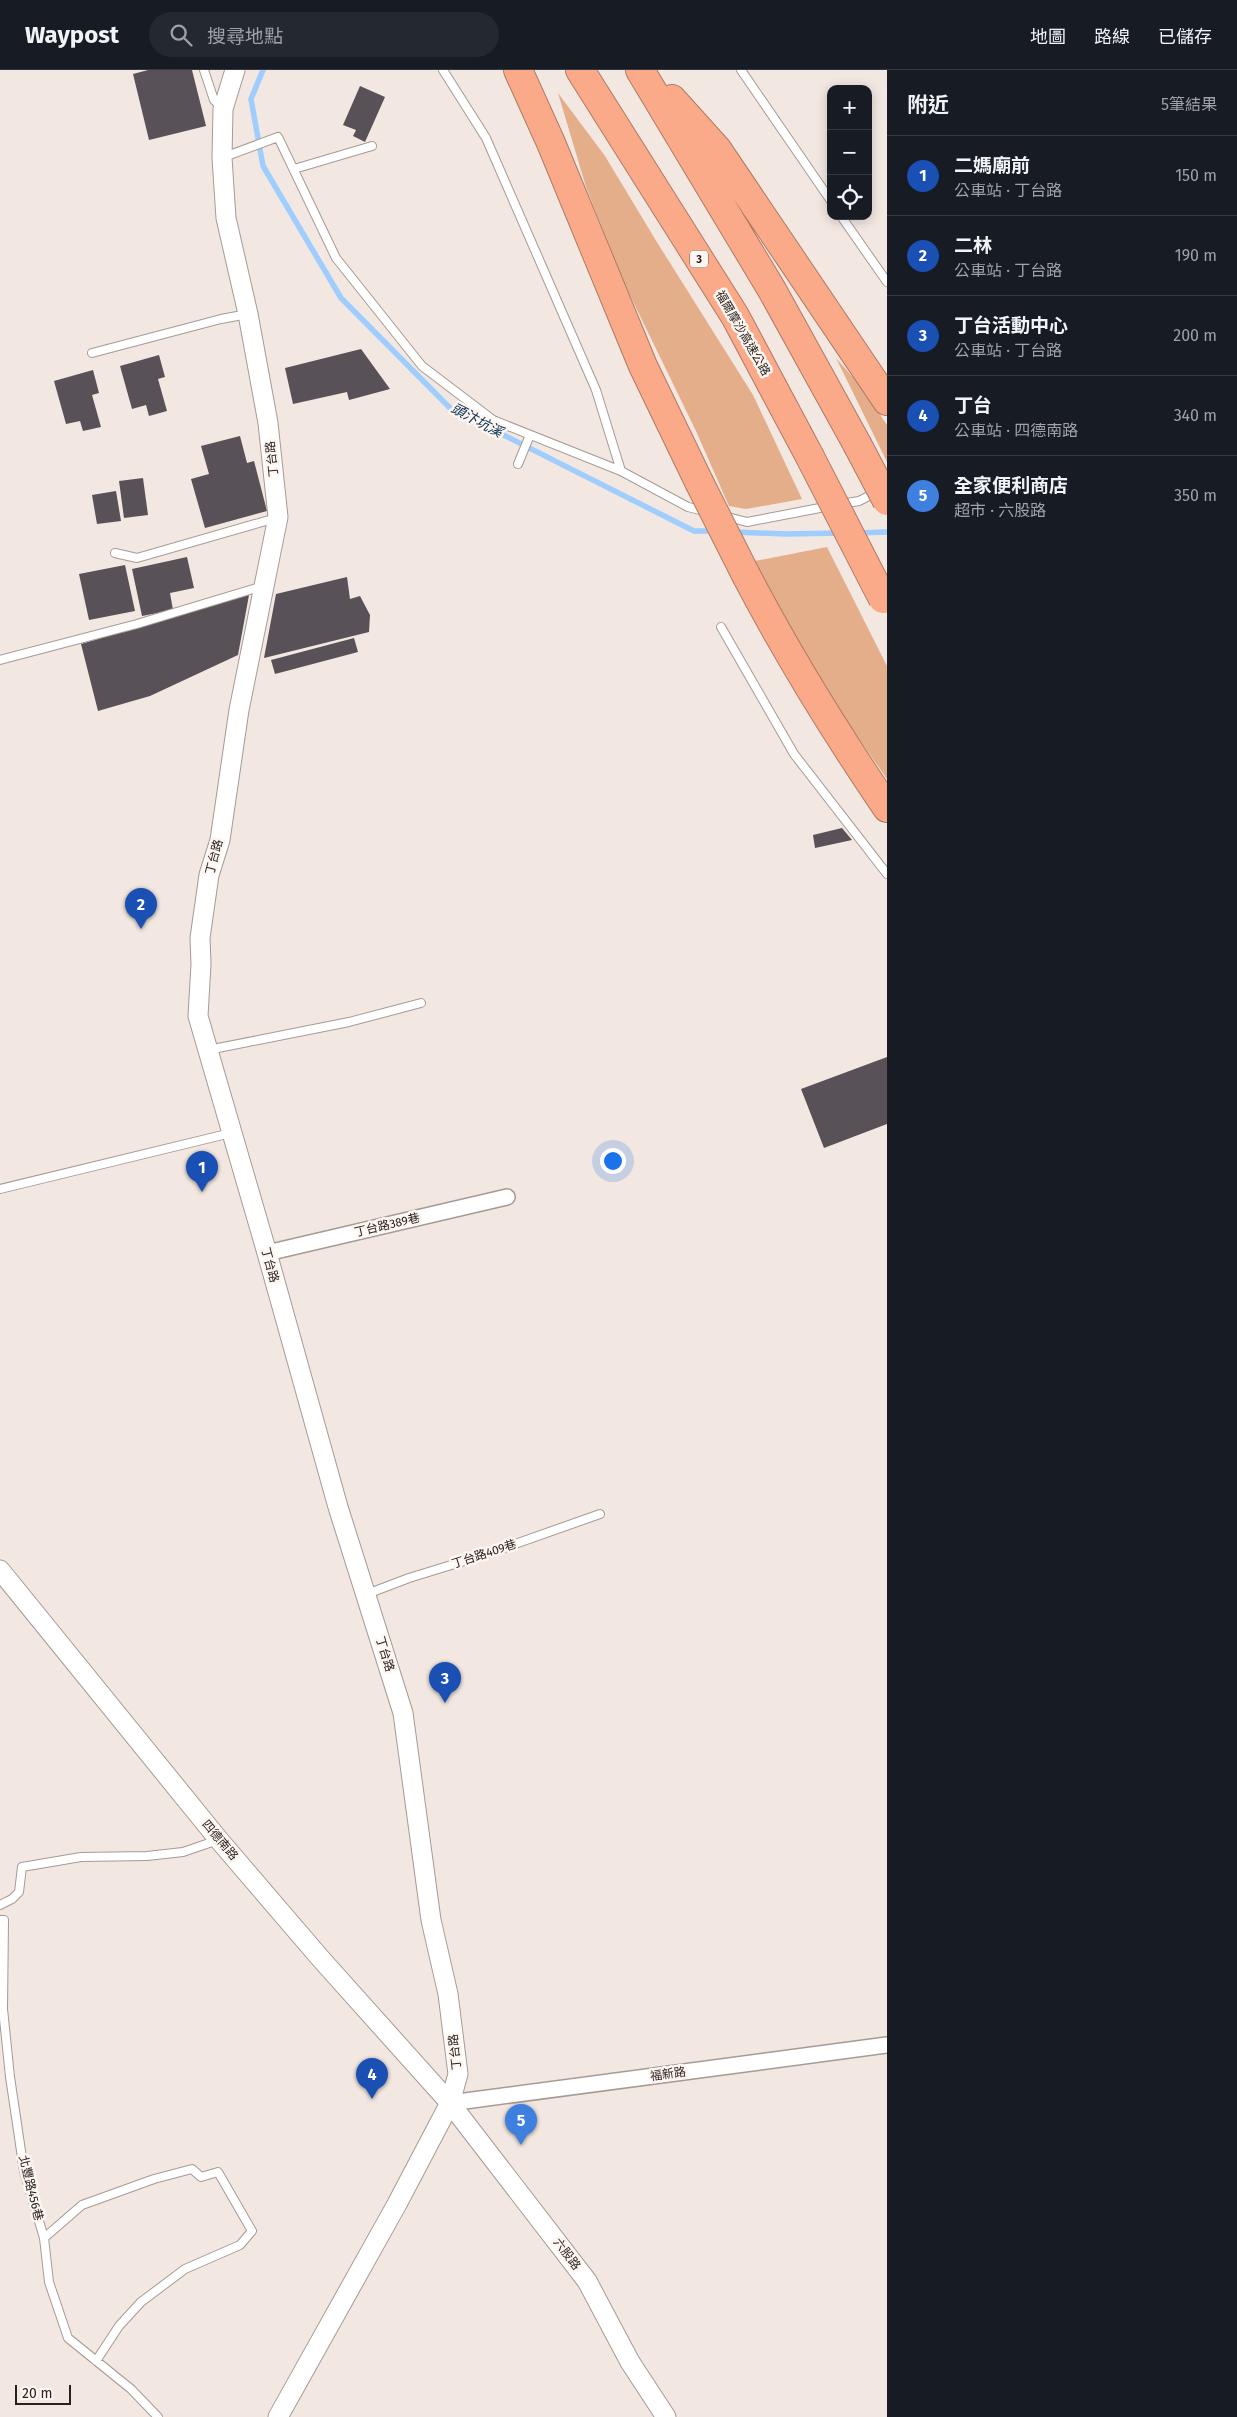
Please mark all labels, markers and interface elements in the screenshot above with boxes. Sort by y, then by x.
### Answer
search box [149,12,499,57]
text: Waypost [25,21,119,49]
icon: search [167,21,195,49]
text: 搜尋地點 [207,25,283,48]
text: 地圖 [1030,26,1066,48]
text: 路線 [1094,26,1130,48]
text: 已儲存 [1158,26,1212,48]
map controls [827,85,872,220]
button: + [827,85,872,130]
text: 附近 [907,92,949,118]
text: 5筆結果 [1161,95,1217,114]
button: − [827,130,872,175]
text: 二媽廟前 [954,154,1030,177]
text: 1 [919,166,927,185]
text: 150 m [1175,166,1217,185]
button: locate [827,175,872,220]
text: 公車站 · 丁台路 [954,181,1062,200]
text: 二林 [954,234,992,257]
text: 2 [919,246,927,265]
text: 190 m [1175,246,1217,265]
road number: 3 [690,250,708,268]
text: 公車站 · 丁台路 [954,261,1062,280]
street label: 福爾摩沙高速公路 [713,288,773,378]
text: 丁台活動中心 [954,314,1068,337]
text: 3 [919,326,927,345]
text: 200 m [1173,326,1217,345]
text: 公車站 · 丁台路 [954,341,1062,360]
text: 丁台 [954,394,992,417]
water label: 頭汴坑溪 [448,400,507,442]
text: 4 [918,406,928,425]
text: 340 m [1174,406,1217,425]
text: 公車站 · 四德南路 [954,421,1078,440]
street label: 丁台路 [263,440,281,478]
text: 全家便利商店 [954,474,1068,497]
text: 5 [919,486,927,505]
text: 350 m [1174,486,1217,505]
text: 超市 · 六股路 [954,501,1046,520]
street label: 丁台路 [203,838,225,876]
pin: 2 [125,888,157,929]
your location [600,1148,626,1174]
pin: 1 [186,1151,218,1192]
street label: 丁台路389巷 [353,1211,421,1239]
street label: 丁台路 [259,1246,281,1284]
street label: 丁台路409巷 [450,1537,518,1571]
street label: 丁台路 [373,1635,397,1673]
pin: 3 [429,1662,461,1703]
street label: 四德南路 [199,1817,241,1863]
street label: 丁台路 [446,2033,464,2071]
pin: 4 [356,2058,388,2099]
street label: 福新路 [649,2065,687,2083]
pin: 5 [505,2104,537,2145]
street label: 北豐路456巷 [16,2154,46,2222]
street label: 六股路 [551,2235,583,2273]
scale bar [15,2382,71,2405]
text: 20 m [22,2385,52,2402]

